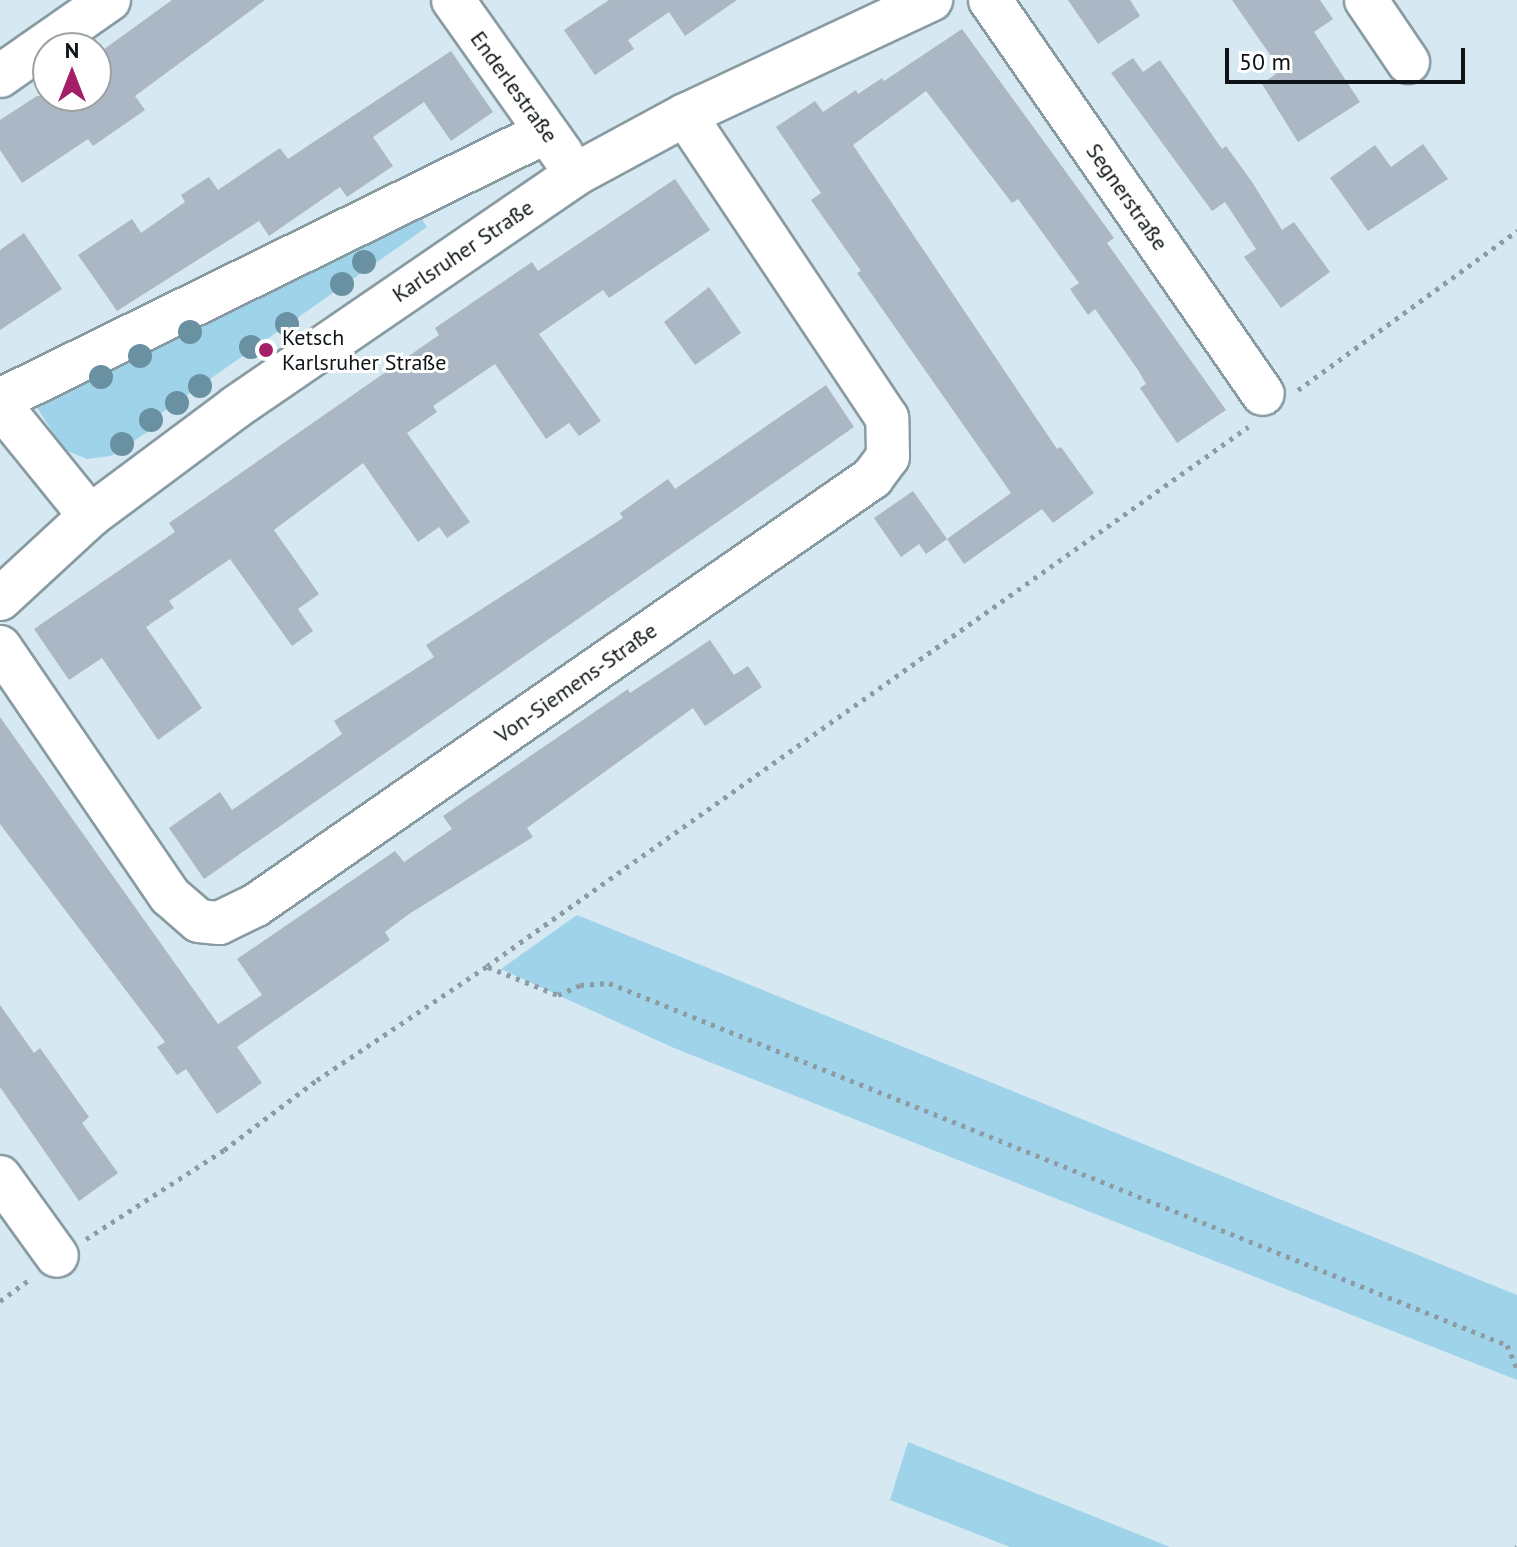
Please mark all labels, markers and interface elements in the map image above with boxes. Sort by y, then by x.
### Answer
street label: Enderlestraße [465,26,563,148]
north arrow [32,32,112,112]
scale bar [1229,32,1469,82]
text: N [65,36,79,64]
text: 50 m [1239,46,1291,77]
street label: Segnerstraße [1081,138,1173,256]
street label: Karlsruher Straße [387,194,539,308]
place label: Ketsch Karlsruher Straße [282,324,447,376]
marker: Ketsch Karlsruher Straße [257,341,275,359]
street label: Von-Siemens-Straße [490,617,662,749]

